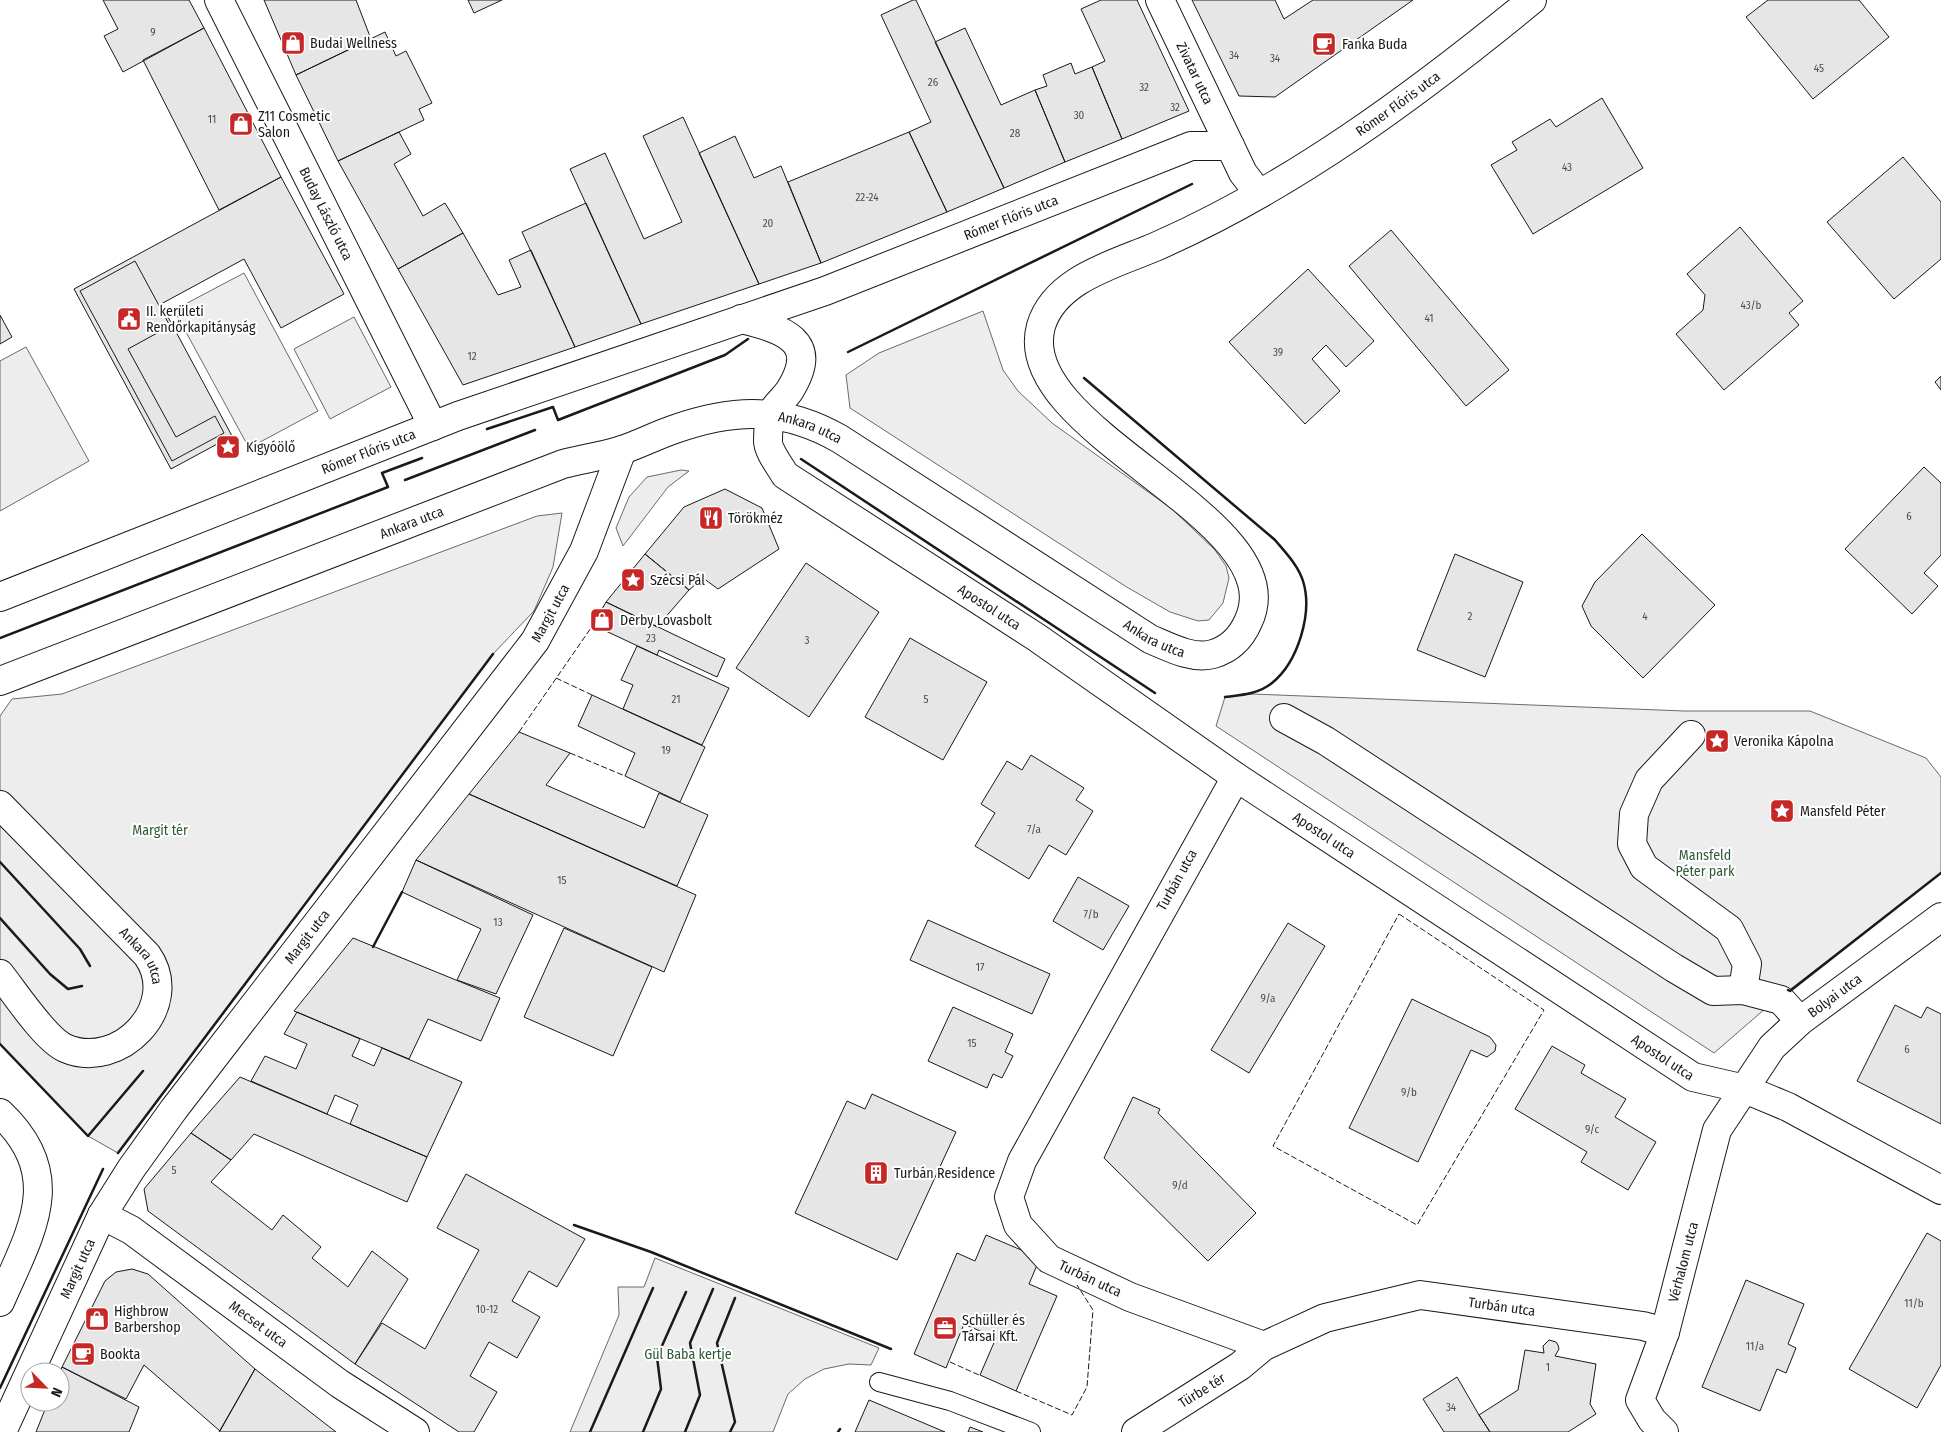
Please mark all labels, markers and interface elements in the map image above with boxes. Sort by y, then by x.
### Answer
house number: 9 [150,26,156,39]
shop icon: Budai Wellness [280,30,306,56]
cafe icon: Fanka Buda [1311,31,1337,57]
place label: Budai Wellness [310,35,397,52]
place label: Fanka Buda [1342,36,1407,53]
street label: Zivatar utca [1173,39,1217,107]
house number: 34 [1229,49,1240,62]
house number: 34 [1270,52,1281,65]
house number: 45 [1814,62,1824,75]
street label: Rómer Flóris utca [1352,67,1443,140]
house number: 26 [928,76,939,89]
house number: 32 [1139,81,1149,94]
house number: 32 [1170,101,1180,114]
place label: Z11 Cosmetic Salon [258,108,330,141]
house number: 30 [1074,109,1085,122]
shop icon: Z11 Cosmetic Salon [228,111,254,137]
house number: 11 [208,113,216,126]
house number: 28 [1010,127,1021,140]
house number: 43 [1562,161,1572,174]
street label: Buday László utca [296,164,357,263]
house number: 22-24 [855,191,879,204]
street label: Rómer Flóris utca [961,191,1060,244]
house number: 20 [763,217,774,230]
house number: 43/b [1741,299,1762,312]
place label: II. kerületi Rendőrkapitányság [146,303,256,336]
public building icon: II. kerületi Rendőrkapitányság [116,306,142,332]
house number: 41 [1424,312,1434,325]
house number: 39 [1273,346,1283,359]
house number: 12 [467,350,477,363]
street label: Ankara utca [777,408,845,447]
street label: Rómer Flóris utca [319,425,418,478]
place icon: Kígyóölő [215,434,241,460]
place label: Kígyóölő [246,439,295,456]
street label: Ankara utca [377,502,446,542]
restaurant icon: Törökméz [698,505,724,531]
place label: Törökméz [728,510,783,527]
house number: 6 [1906,510,1912,523]
place icon: Szécsi Pál [620,567,646,593]
place label: Szécsi Pál [650,572,705,589]
street label: Margit utca [527,581,573,645]
street label: Apostol utca [955,581,1024,634]
shop icon: Derby Lovasbolt [589,607,615,633]
house number: 2 [1468,610,1473,623]
house number: 4 [1642,610,1648,623]
place label: Derby Lovasbolt [620,612,712,629]
street label: Ankara utca [1120,616,1187,661]
house number: 23 [646,632,656,645]
house number: 3 [805,634,810,647]
house number: 21 [672,693,680,706]
house number: 5 [923,693,929,706]
place icon: Veronika Kápolna [1704,728,1730,754]
place label: Veronika Kápolna [1734,733,1834,750]
house number: 19 [661,744,671,757]
place icon: Mansfeld Péter [1769,798,1795,824]
place label: Mansfeld Péter [1800,803,1886,820]
street label: Apostol utca [1290,808,1359,862]
park label: Margit tér [132,822,188,839]
house number: 7/a [1027,823,1041,836]
street label: Turbán utca [1153,846,1201,914]
park label: Mansfeld Péter park [1676,847,1735,880]
house number: 15 [557,874,567,887]
street label: Margit utca [281,906,333,967]
house number: 7/b [1083,908,1099,921]
house number: 13 [493,916,503,929]
street label: Ankara utca [116,924,166,985]
house number: 17 [976,961,985,974]
street label: Bolyai utca [1804,970,1865,1021]
house number: 9/a [1261,992,1275,1005]
street label: Apostol utca [1628,1031,1697,1084]
house number: 15 [967,1037,977,1050]
house number: 6 [1904,1043,1910,1056]
house number: 9/b [1401,1086,1417,1099]
house number: 9/c [1585,1123,1599,1136]
building icon: Turbán Residence [863,1160,889,1186]
house number: 5 [171,1164,177,1177]
place label: Turbán Residence [894,1165,995,1182]
house number: 9/d [1172,1179,1188,1192]
street label: Vérhalom utca [1665,1220,1702,1304]
street label: Margit utca [56,1236,98,1301]
street label: Turbán utca [1056,1256,1125,1300]
street label: Turbán utca [1467,1293,1537,1319]
street label: Mecset utca [226,1297,291,1351]
house number: 11/b [1904,1297,1924,1310]
place label: Highbrow Barbershop [114,1303,181,1336]
house number: 10-12 [476,1303,498,1316]
shop icon: Highbrow Barbershop [84,1306,110,1332]
place label: Schüller és Társai Kft. [962,1312,1025,1345]
office icon: Schüller és Társai Kft. [932,1315,958,1341]
house number: 11/a [1746,1340,1764,1353]
cafe icon: Bookta [70,1341,96,1367]
place label: Bookta [100,1346,140,1363]
park label: Gül Baba kertje [644,1346,732,1363]
house number: 1 [1546,1361,1550,1374]
north arrow [20,1362,70,1412]
street label: Türbe tér [1175,1369,1228,1411]
text: N [47,1385,66,1399]
house number: 34 [1446,1401,1457,1414]

